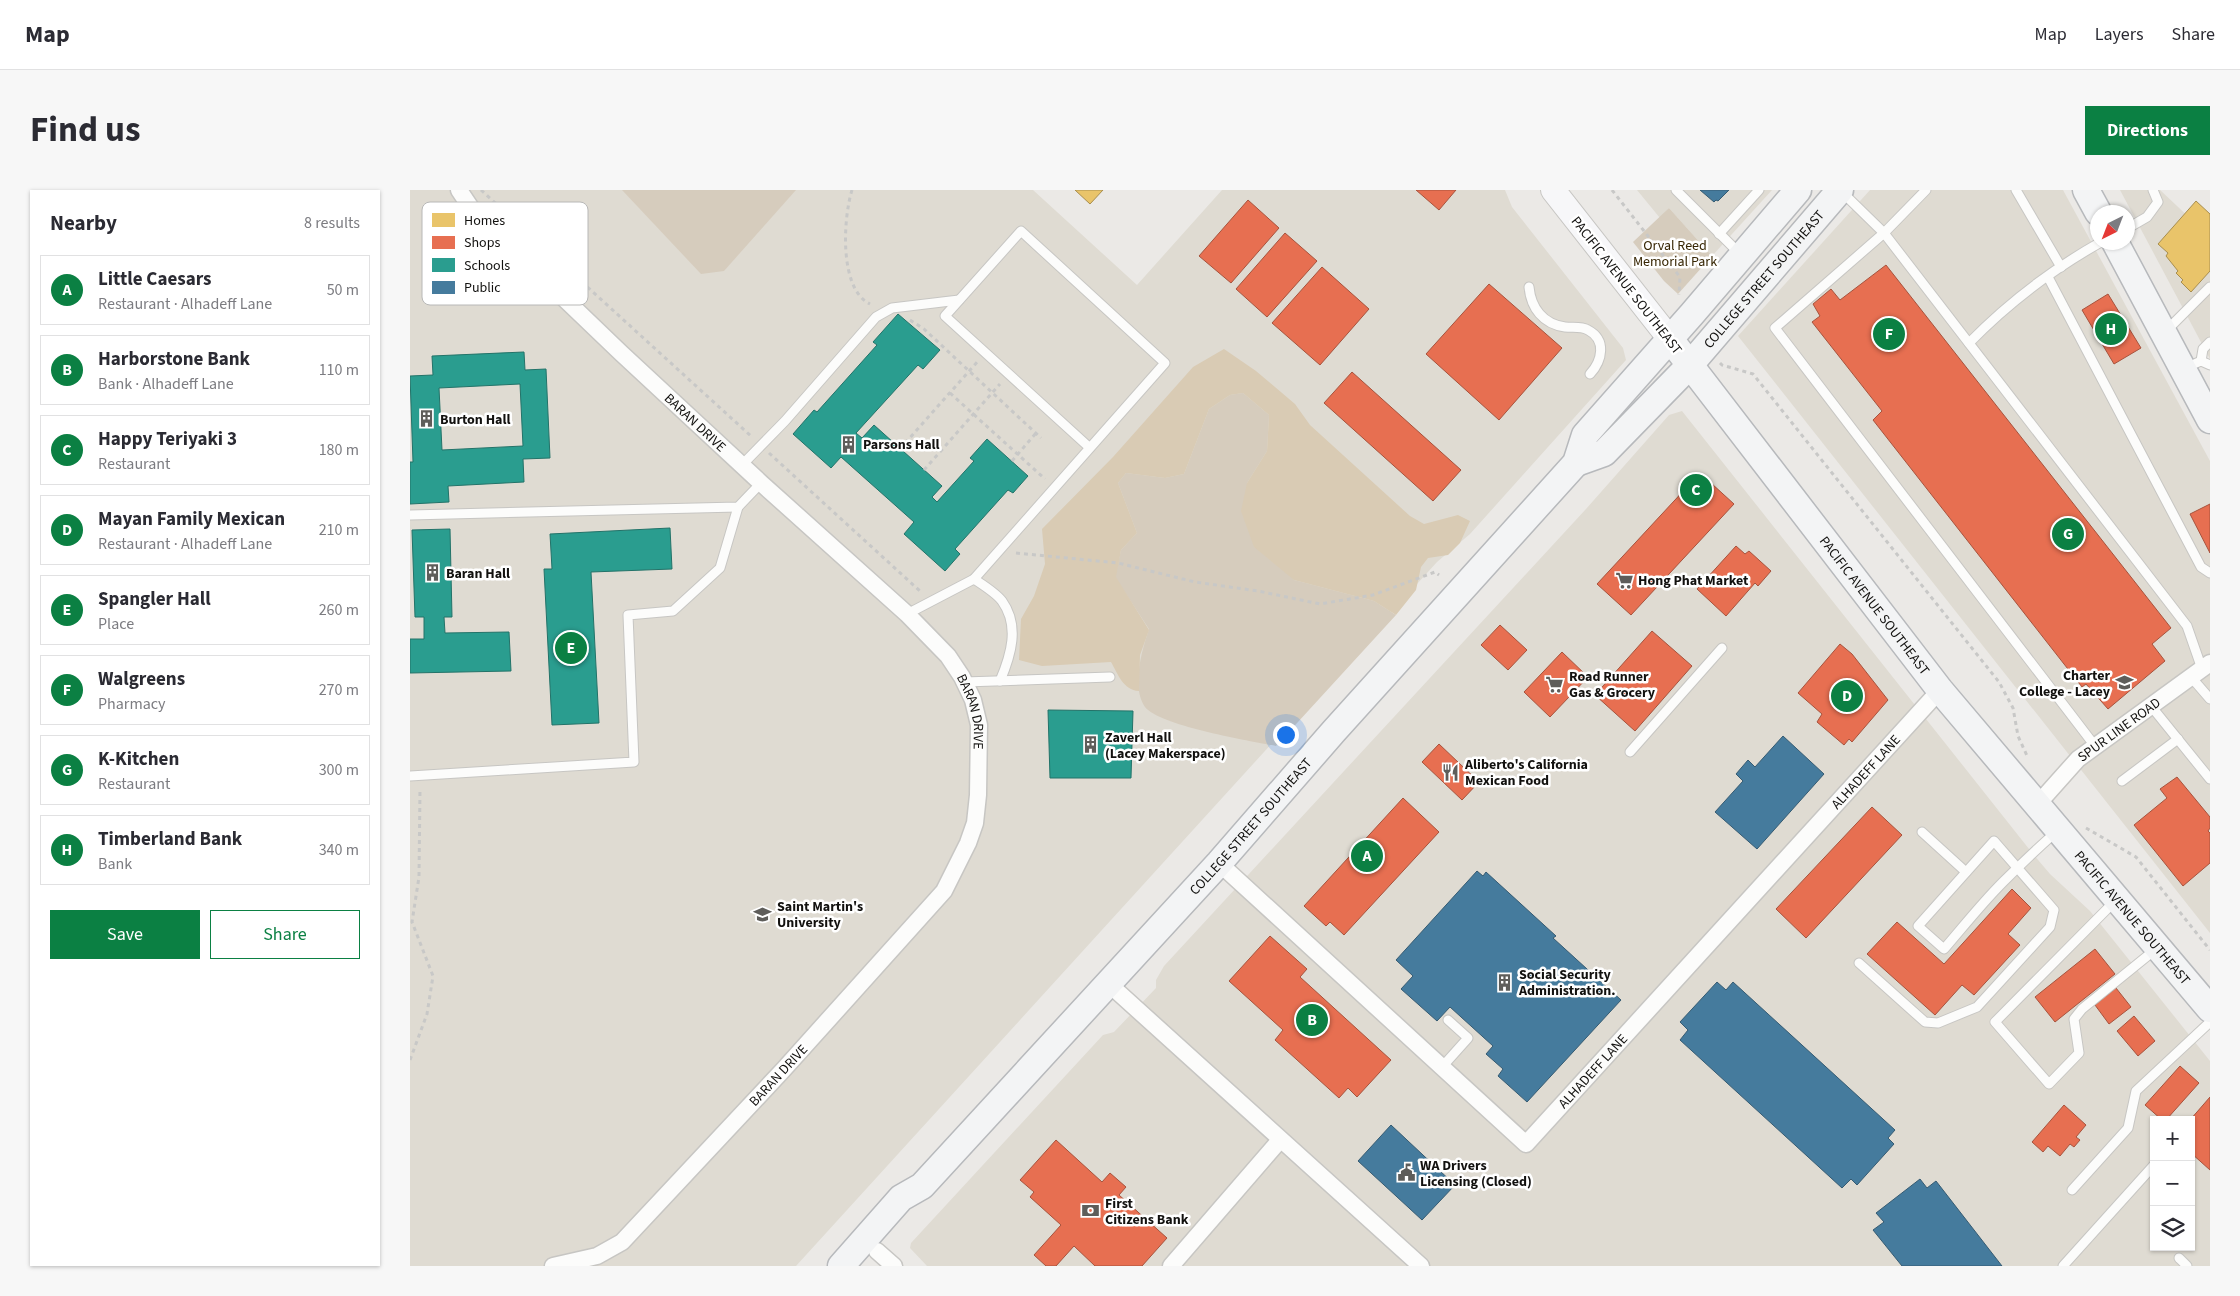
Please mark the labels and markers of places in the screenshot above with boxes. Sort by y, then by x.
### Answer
pin: H [2095,310,2127,348]
pin: F [1873,315,1905,353]
building icon: Burton Hall [416,409,436,429]
place label: Burton Hall [440,410,511,430]
building icon: Parsons Hall [839,434,859,454]
place label: Parsons Hall [863,435,940,455]
pin: C [1680,471,1712,509]
pin: G [2052,515,2084,553]
building icon: Baran Hall [422,563,442,583]
place label: Baran Hall [446,564,510,584]
supermarket icon: Hong Phat Market [1614,570,1634,590]
place label: Hong Phat Market [1638,571,1749,591]
pin: E [555,629,587,667]
place label: Charter College - Lacey [2019,666,2111,702]
place label: Road Runner Gas & Grocery [1569,667,1656,703]
school or university icon: Charter College - Lacey [2114,673,2134,693]
supermarket icon: Road Runner Gas & Grocery [1545,674,1565,694]
pin: D [1831,677,1863,715]
place label: Zaverl Hall (Lacey Makerspace) [1105,728,1226,764]
building icon: Zaverl Hall (Lacey Makerspace) [1081,735,1101,755]
place label: Aliberto's California Mexican Food [1464,755,1588,791]
restaurant icon: Aliberto's California Mexican Food [1441,762,1461,782]
pin: A [1351,837,1383,875]
place label: Saint Martin's University [777,897,863,933]
school or university icon: Saint Martin's University [753,904,773,924]
place label: Social Security Administration. [1518,965,1616,1001]
building icon: Social Security Administration. [1495,972,1515,992]
pin: B [1296,1001,1328,1039]
place label: WA Drivers Licensing (Closed) [1420,1156,1532,1192]
public building icon: WA Drivers Licensing (Closed) [1396,1163,1416,1183]
place label: First Citizens Bank [1105,1194,1189,1230]
bank icon: First Citizens Bank [1081,1201,1101,1221]

